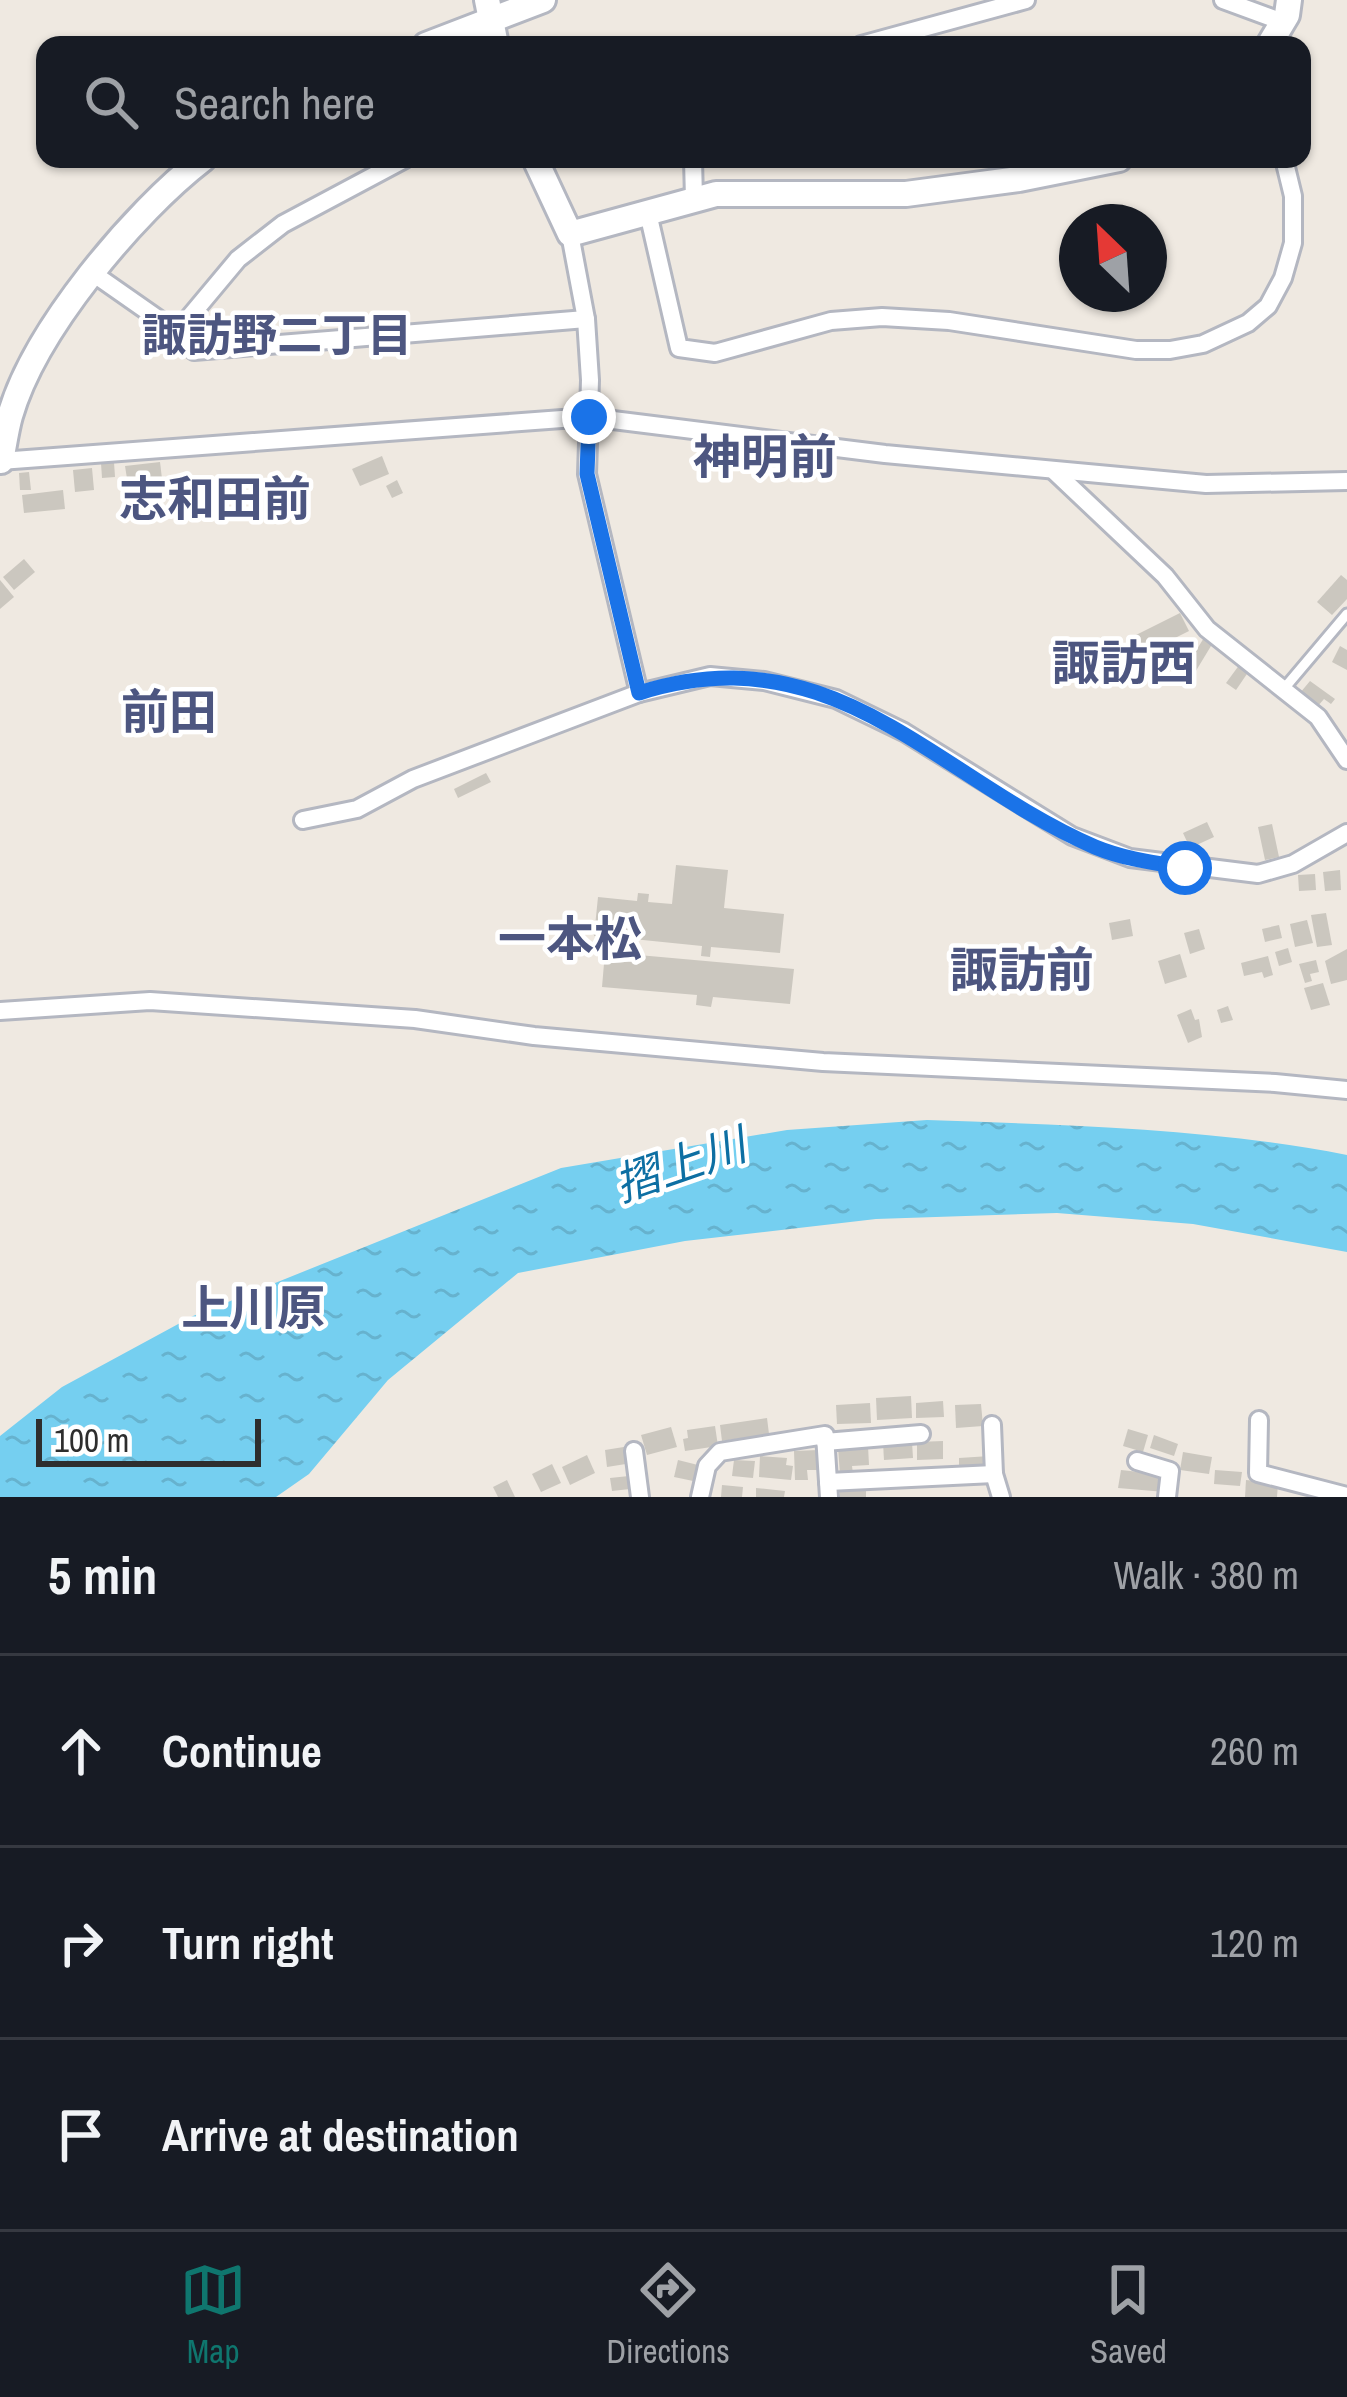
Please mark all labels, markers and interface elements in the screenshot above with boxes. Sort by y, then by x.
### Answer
search box [36,36,1311,168]
icon: search [78,69,144,135]
text: Search here [174,72,375,133]
north arrow [1059,204,1167,312]
district label: 諏訪野二丁目 [142,304,412,365]
route end [562,390,616,444]
district label: 神明前 [693,424,837,489]
district label: 志和田前 [119,466,311,531]
district label: 諏訪西 [1052,630,1196,695]
district label: 前田 [121,679,217,744]
route start [1158,841,1212,895]
district label: 一本松 [498,906,642,971]
district label: 諏訪前 [950,937,1094,1002]
water label: 摺上川 [606,1112,758,1215]
district label: 上川原 [181,1275,325,1340]
scale bar [36,1413,261,1466]
text: 100 m [54,1418,129,1462]
text: 5 min [48,1541,157,1610]
text: Walk · 380 m [1114,1549,1299,1601]
icon: ahead [48,1718,114,1784]
text: Continue [162,1720,322,1781]
text: 260 m [1210,1725,1299,1777]
icon: right [48,1910,114,1976]
text: Turn right [162,1912,334,1973]
text: 120 m [1210,1917,1299,1969]
icon: arrive [48,2102,114,2168]
text: Arrive at destination [162,2104,519,2165]
tab: Map [180,2257,246,2373]
tab: Directions [606,2257,730,2373]
tab: Saved [1090,2257,1167,2373]

